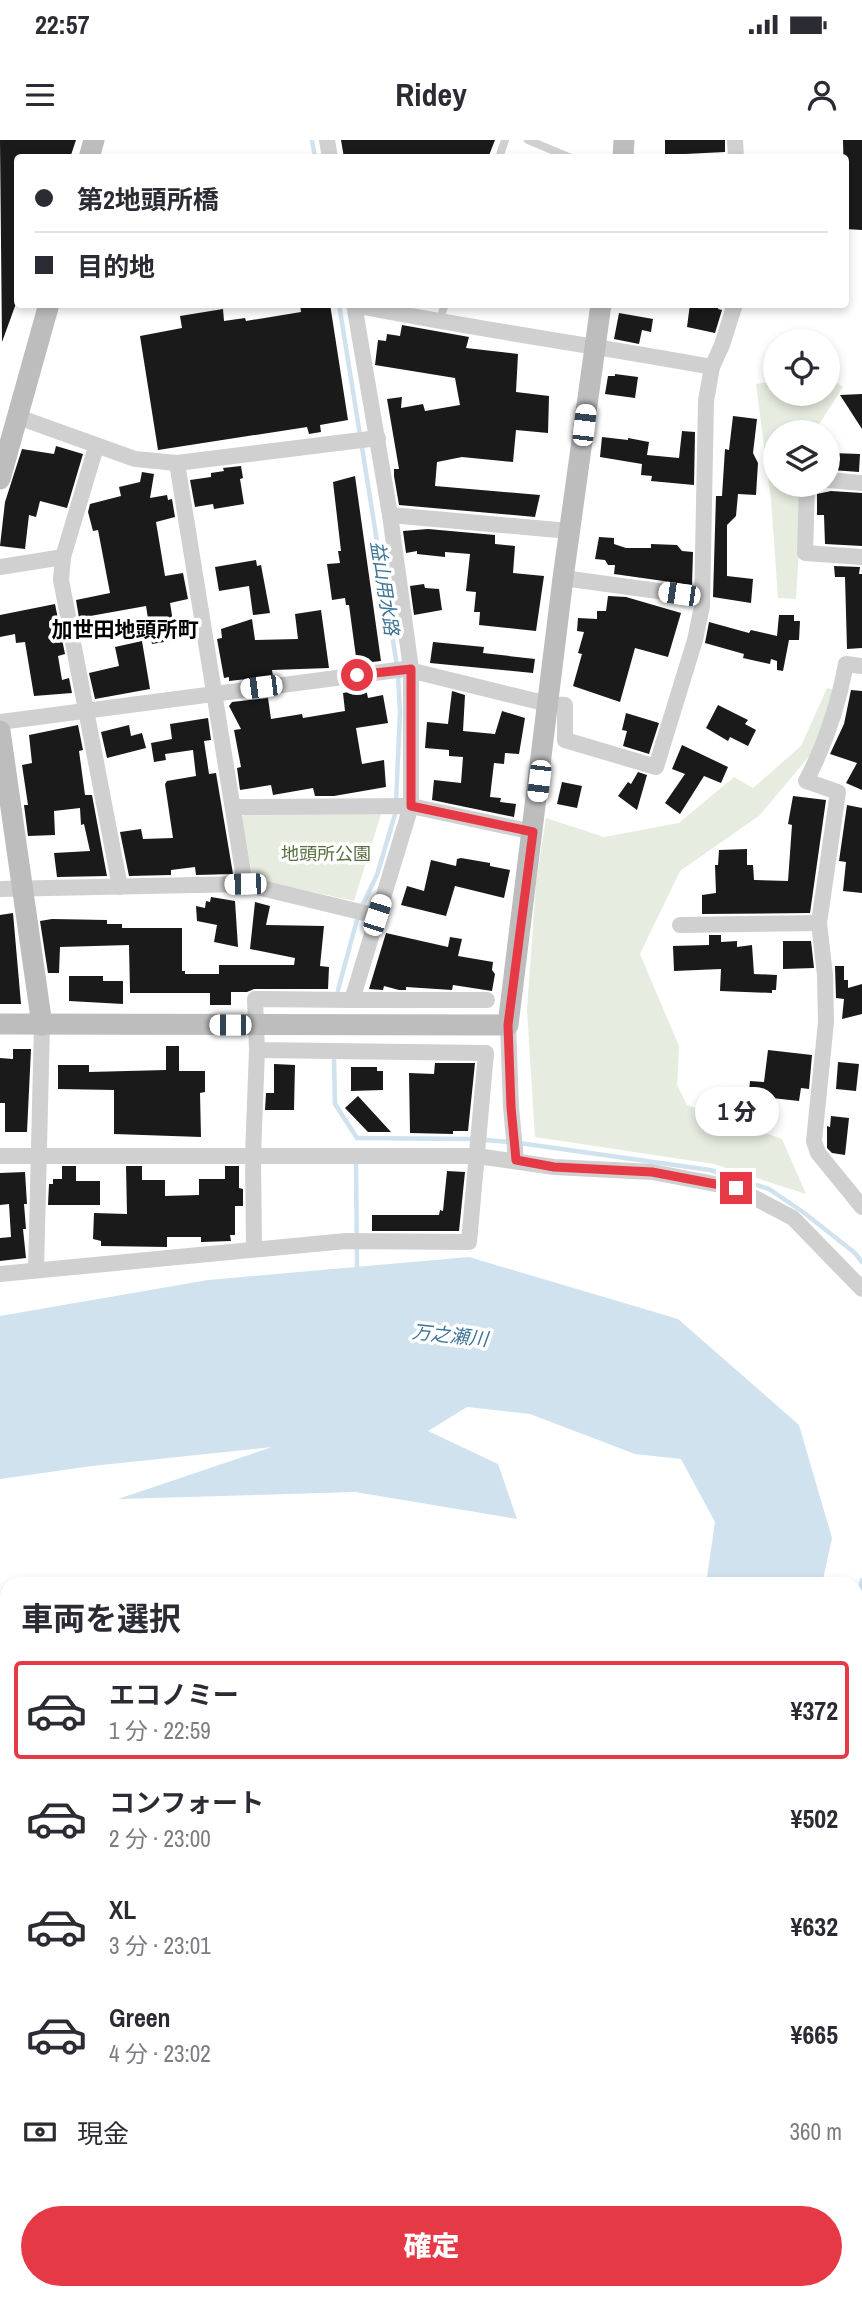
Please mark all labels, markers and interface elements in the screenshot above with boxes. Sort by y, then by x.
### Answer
text: 22:57 [35,7,90,42]
text: Ridey [395,73,467,116]
icon: menu [21,76,59,114]
icon: person [803,76,841,114]
text: 第2地頭所橋 [77,182,219,217]
text: 目的地 [77,249,155,284]
map controls [763,329,840,497]
button: locate [763,329,840,406]
car [572,403,597,447]
button: layers [763,420,840,497]
water label: 益山用水路 [365,539,406,639]
car [657,581,702,607]
district label: 加世田地頭所町 [52,615,199,644]
route start [341,659,373,691]
car [239,674,284,700]
car [527,759,552,803]
park label: 地頭所公園 [281,841,371,866]
car [224,873,267,895]
car [361,892,394,938]
car [210,1015,252,1036]
callout: 1 分 [694,1086,778,1136]
text: 1 分 [718,1096,756,1127]
route end [720,1172,752,1204]
water label: 万之瀬川 [411,1318,491,1352]
text: 車両を選択 [21,1597,181,1640]
text: エコノミー [109,1677,239,1712]
icon: car [25,1679,88,1742]
text: ¥372 [791,1693,838,1728]
text: 1 分 · 22:59 [109,1715,211,1746]
text: コンフォート [109,1785,264,1820]
icon: car [25,1787,88,1850]
text: ¥502 [791,1801,838,1836]
text: 2 分 · 23:00 [109,1823,211,1854]
text: XL [109,1892,136,1927]
icon: car [25,1895,88,1958]
text: ¥632 [791,1909,838,1944]
text: 3 分 · 23:01 [109,1930,211,1961]
text: Green [109,2000,171,2035]
icon: car [25,2003,88,2066]
text: ¥665 [791,2017,838,2052]
text: 4 分 · 23:02 [109,2038,211,2069]
icon: cash [21,2113,59,2151]
text: 現金 [77,2116,129,2151]
text: 360 m [790,2116,842,2147]
button: 確定 [21,2206,842,2286]

